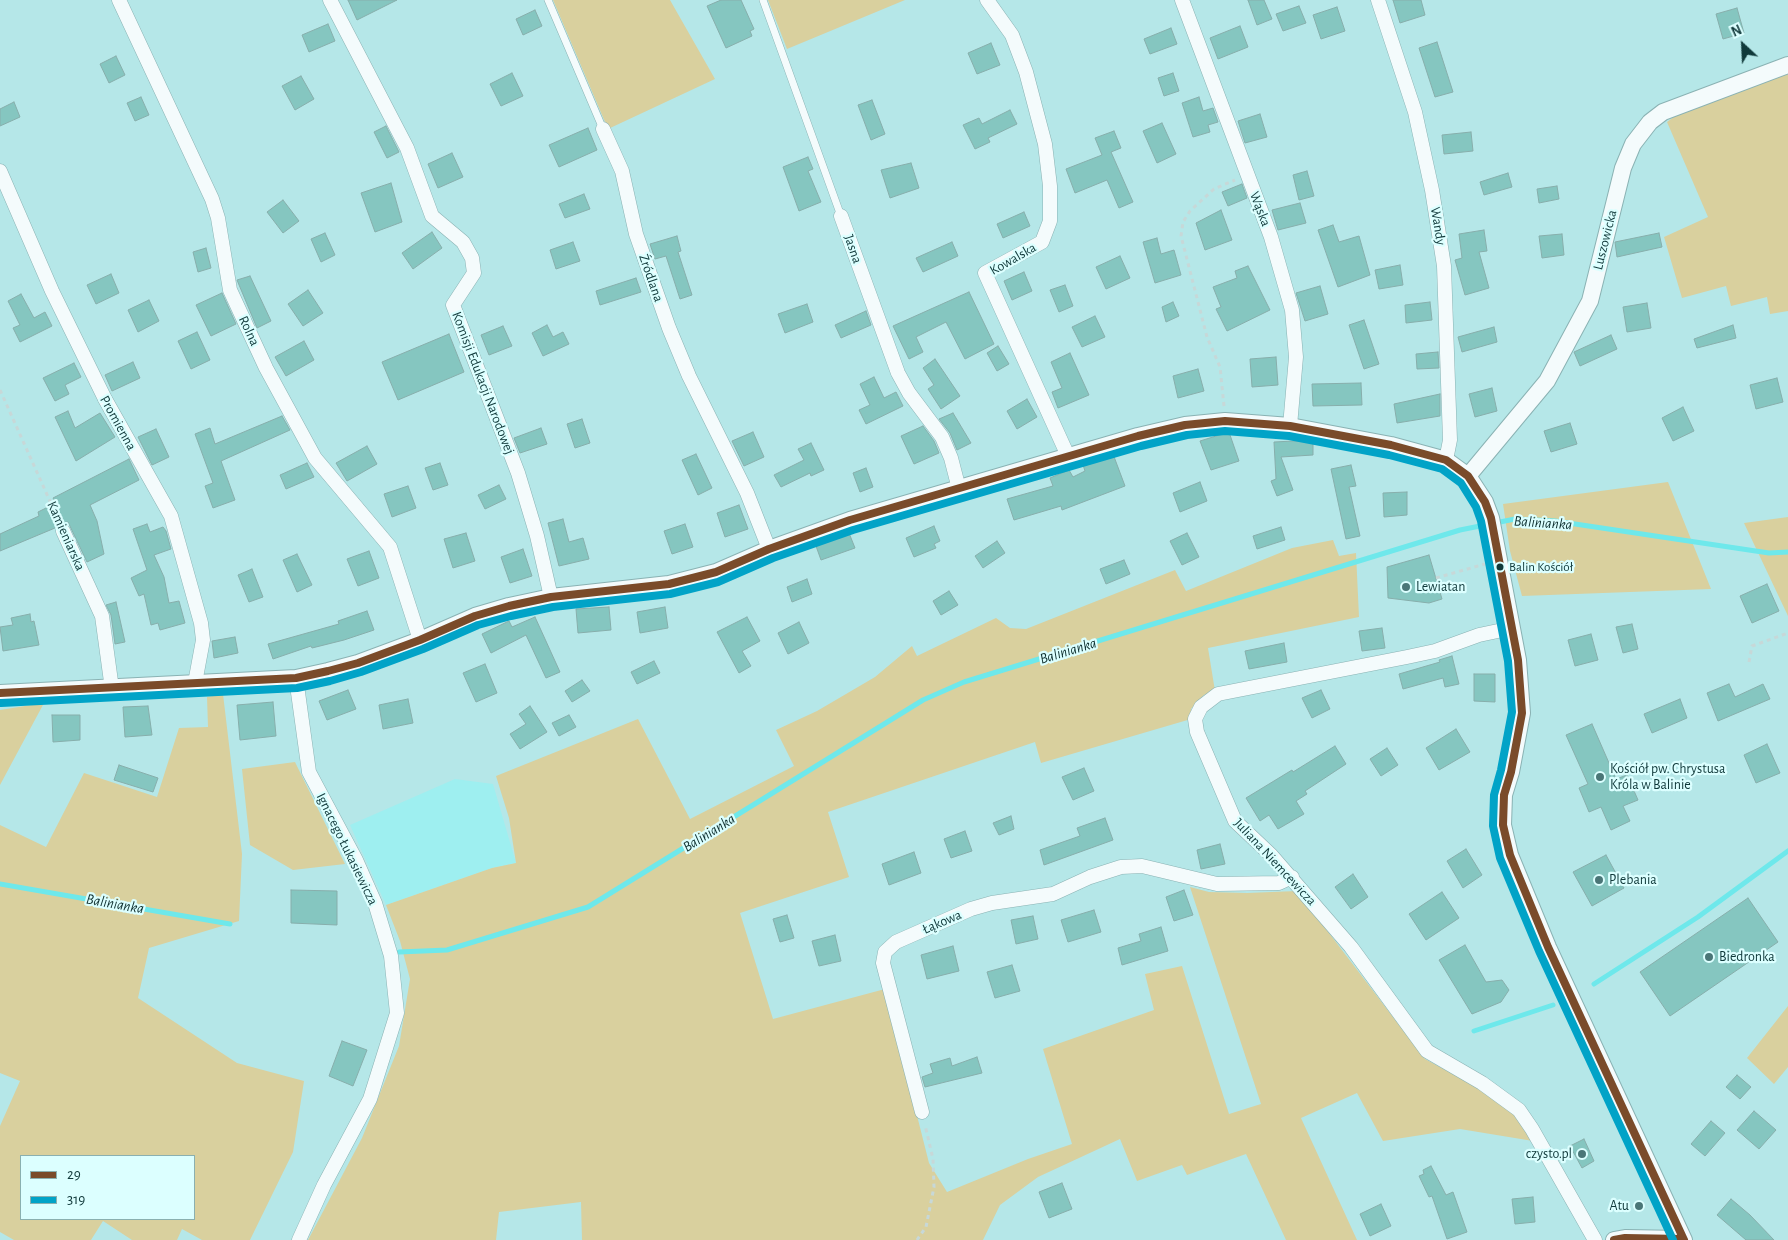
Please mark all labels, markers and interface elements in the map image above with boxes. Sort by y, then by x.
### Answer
north arrow [1718,20,1768,70]
text: N [1729,23,1744,40]
street label: Wąska [1246,189,1274,229]
street label: Wandy [1427,206,1449,246]
street label: Luszowicka [1589,208,1621,272]
street label: Jasna [840,232,866,266]
street label: Kowalska [987,239,1039,279]
street label: Źródlana [635,252,667,304]
street label: Komisji Edukacji Narodowej [448,309,518,457]
street label: Rolna [235,313,263,349]
street label: Promienna [96,393,140,453]
street label: Kamieniarska [43,499,89,573]
water label: Balinianka [1513,512,1573,534]
place label: Balin Kościół [1509,559,1573,575]
marker: Balin Kościół [1495,562,1505,572]
place label: Lewiatan [1416,579,1465,595]
marker: Lewiatan [1400,581,1412,593]
water label: Balinianka [1037,634,1099,668]
place label: Kościół pw. Chrystusa Króla w Balinie [1610,761,1725,794]
marker: Kościół pw. Chrystusa Króla w Balinie [1594,771,1606,783]
street label: Ignacego Łukasiewicza [313,790,381,908]
water label: Balinianka [679,810,739,856]
street label: Juliana Niemcewicza [1230,815,1320,909]
place label: Plebania [1609,872,1657,888]
marker: Plebania [1593,874,1605,886]
water label: Balinianka [85,890,145,918]
street label: Łąkowa [920,906,964,938]
place label: Biedronka [1719,949,1775,965]
marker: Biedronka [1703,951,1715,963]
place label: czysto.pl [1526,1146,1572,1162]
marker: czysto.pl [1576,1148,1588,1160]
legend [20,1155,195,1220]
text: 29 [67,1167,81,1182]
text: 319 [67,1192,85,1207]
place label: Atu [1610,1198,1629,1214]
marker: Atu [1633,1200,1645,1212]

